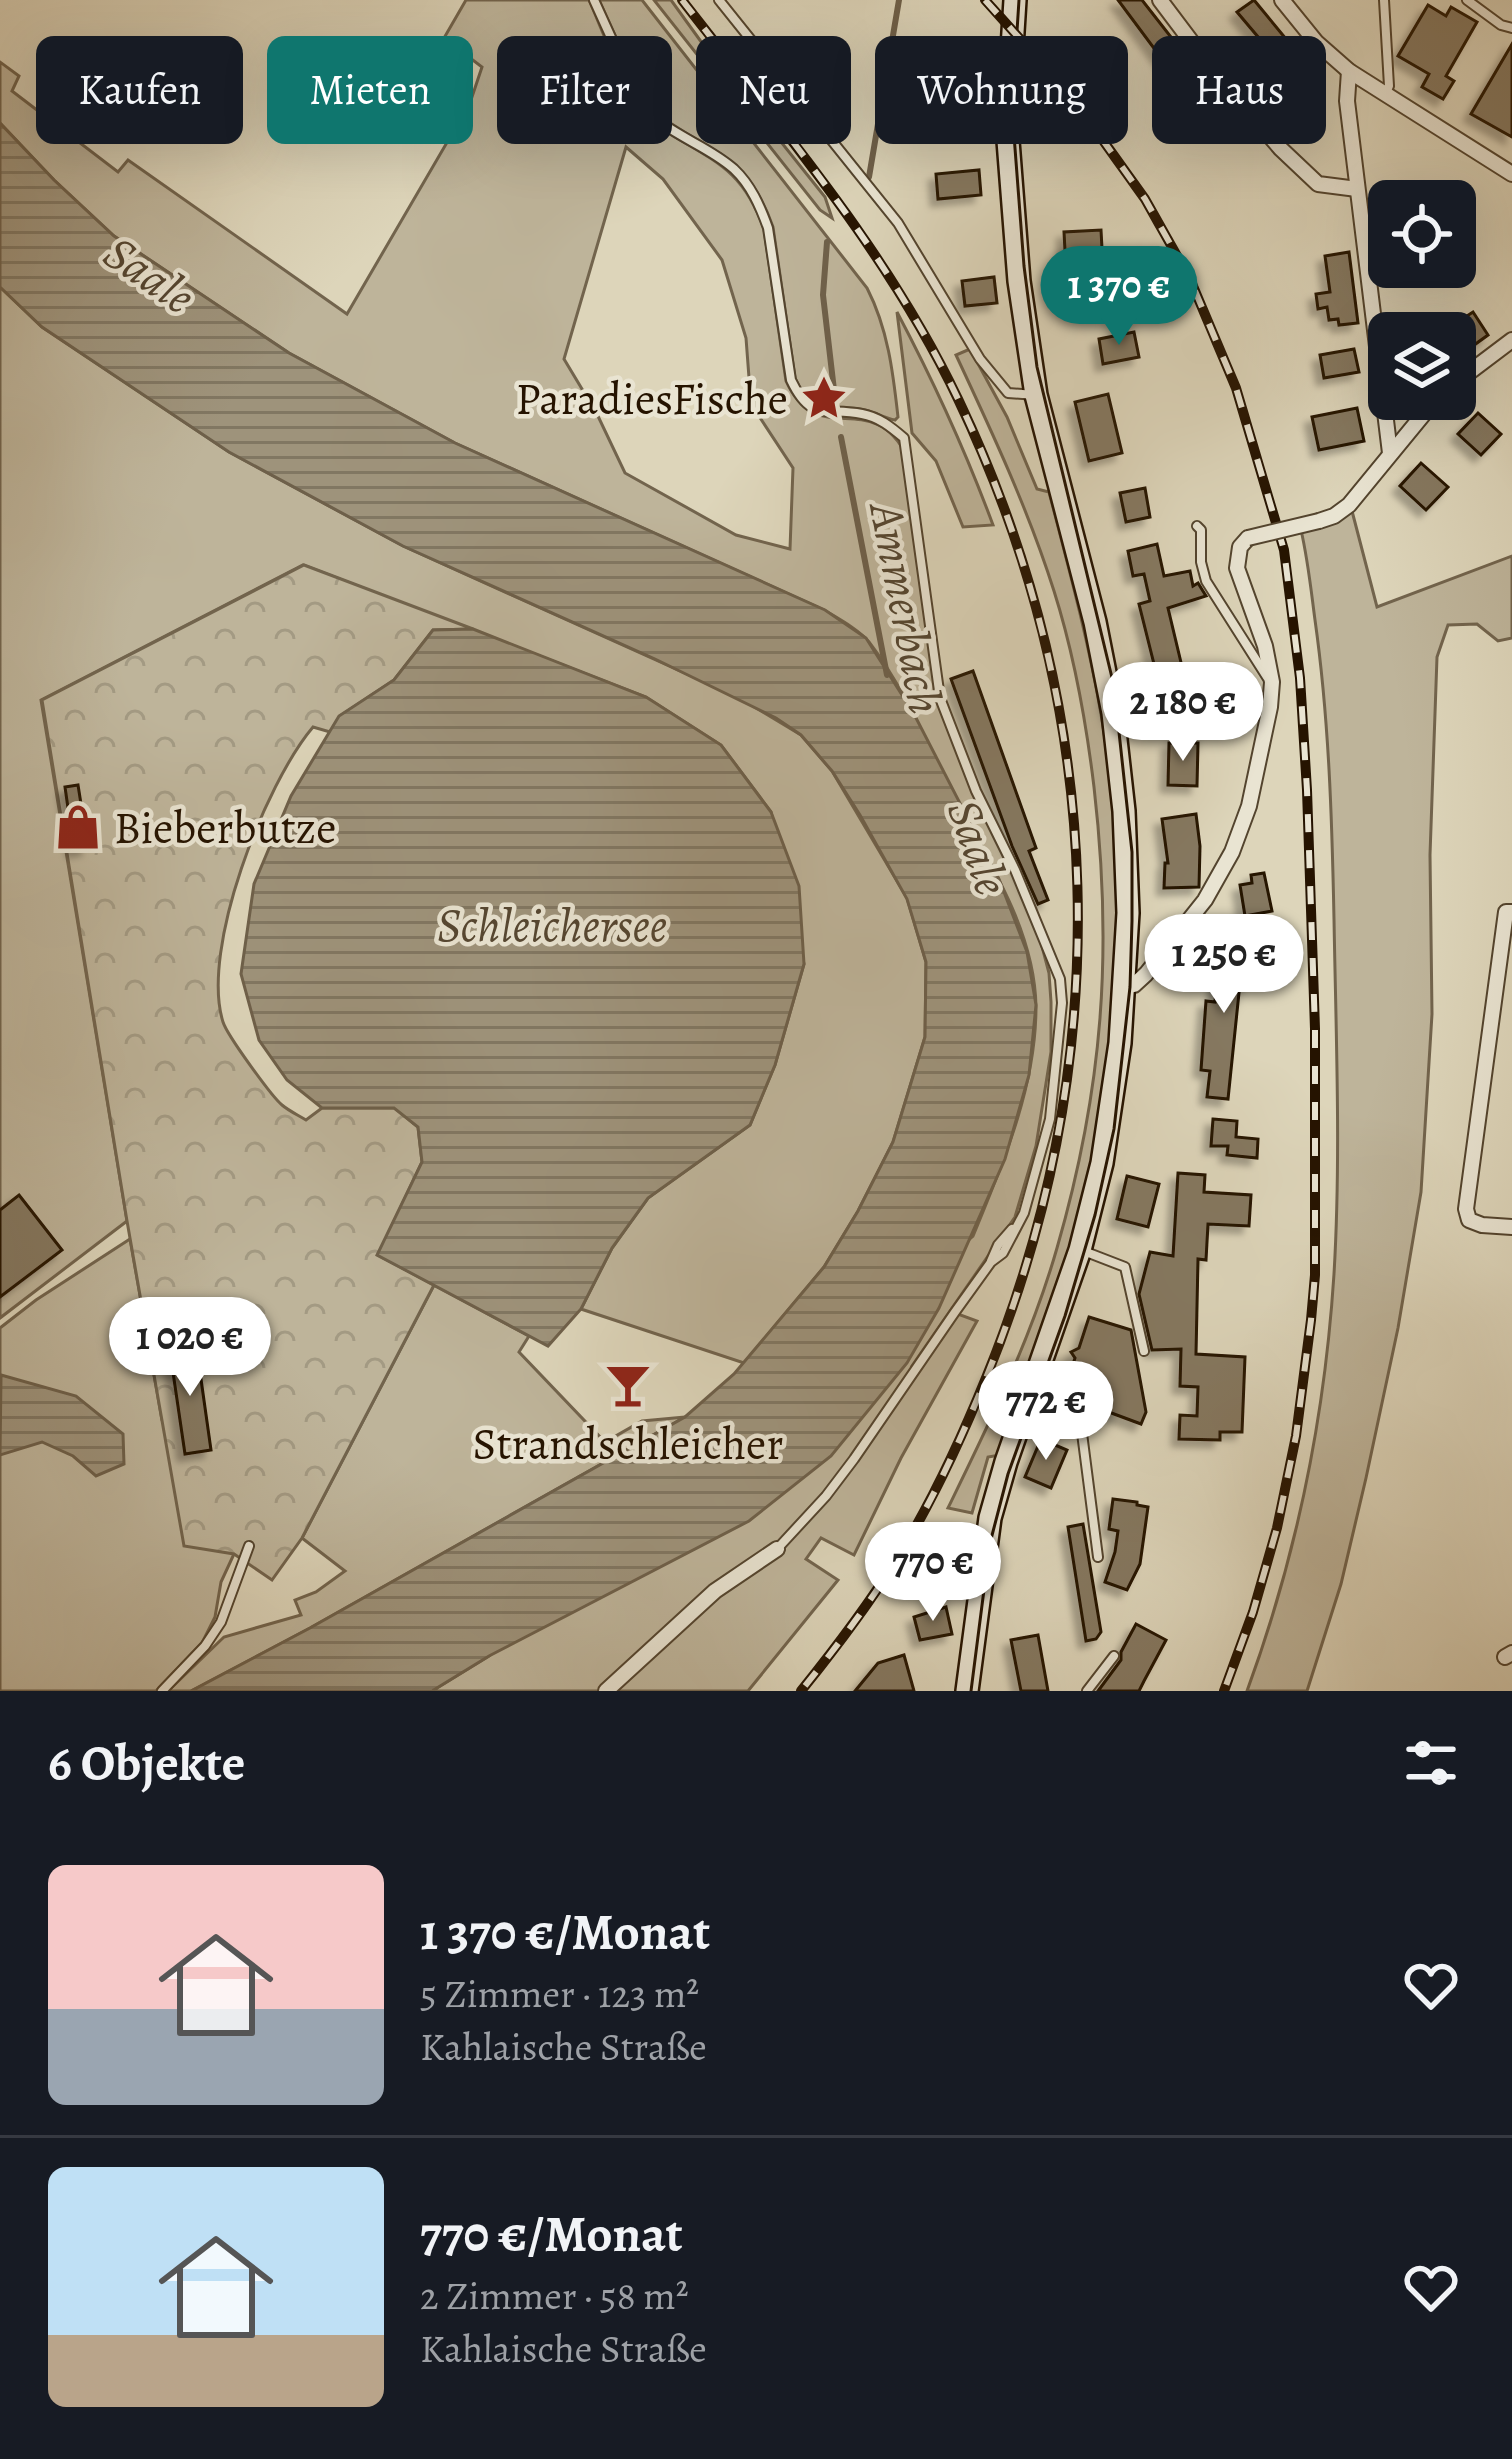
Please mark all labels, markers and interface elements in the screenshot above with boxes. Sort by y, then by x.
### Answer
chip: Kaufen [36,36,243,144]
chip: Mieten [267,36,473,144]
chip: Filter [497,36,672,144]
chip: Neu [696,36,851,144]
chip: Wohnung [875,36,1128,144]
chip: Haus [1152,36,1326,144]
map controls [1368,180,1476,420]
button: locate [1368,180,1476,288]
water label: Saale [91,220,208,330]
pin: 1 370 € [1008,246,1230,348]
text: 1 370 € [1068,258,1170,311]
button: layers [1368,312,1476,420]
place label: ParadiesFische [515,368,788,430]
place icon: ParadiesFische [799,373,849,423]
water label: Ammerbach [853,494,959,720]
pin: 2 180 € [1072,662,1294,764]
text: 2 180 € [1129,674,1237,727]
water label: Saale [931,791,1025,904]
place label: Bieberbutze [114,797,336,859]
shop icon: Bieberbutze [53,802,103,852]
water label: Schleichersee [437,892,667,958]
pin: 1 250 € [1113,914,1335,1016]
text: 1 250 € [1171,926,1277,979]
pin: 1 020 € [79,1297,301,1399]
text: 1 020 € [136,1309,244,1362]
bar icon: Strandschleicher [603,1360,653,1410]
pin: 772 € [962,1361,1130,1463]
text: 772 € [1005,1373,1087,1426]
place label: Strandschleicher [473,1413,783,1475]
pin: 770 € [849,1522,1017,1624]
text: 770 € [892,1534,974,1587]
text: 6 Objekte [48,1728,245,1798]
icon: filters [1398,1730,1464,1796]
text: 1 370 €/Monat [420,1897,710,1967]
icon: home [144,1913,288,2057]
icon: heart [1398,1952,1464,2018]
text: 5 Zimmer · 123 m² [420,1967,699,2020]
text: Kahlaische Straße [420,2020,707,2073]
text: 770 €/Monat [420,2199,683,2269]
icon: home [144,2215,288,2359]
icon: heart [1398,2254,1464,2320]
text: 2 Zimmer · 58 m² [420,2269,689,2322]
text: Kahlaische Straße [420,2322,707,2375]

